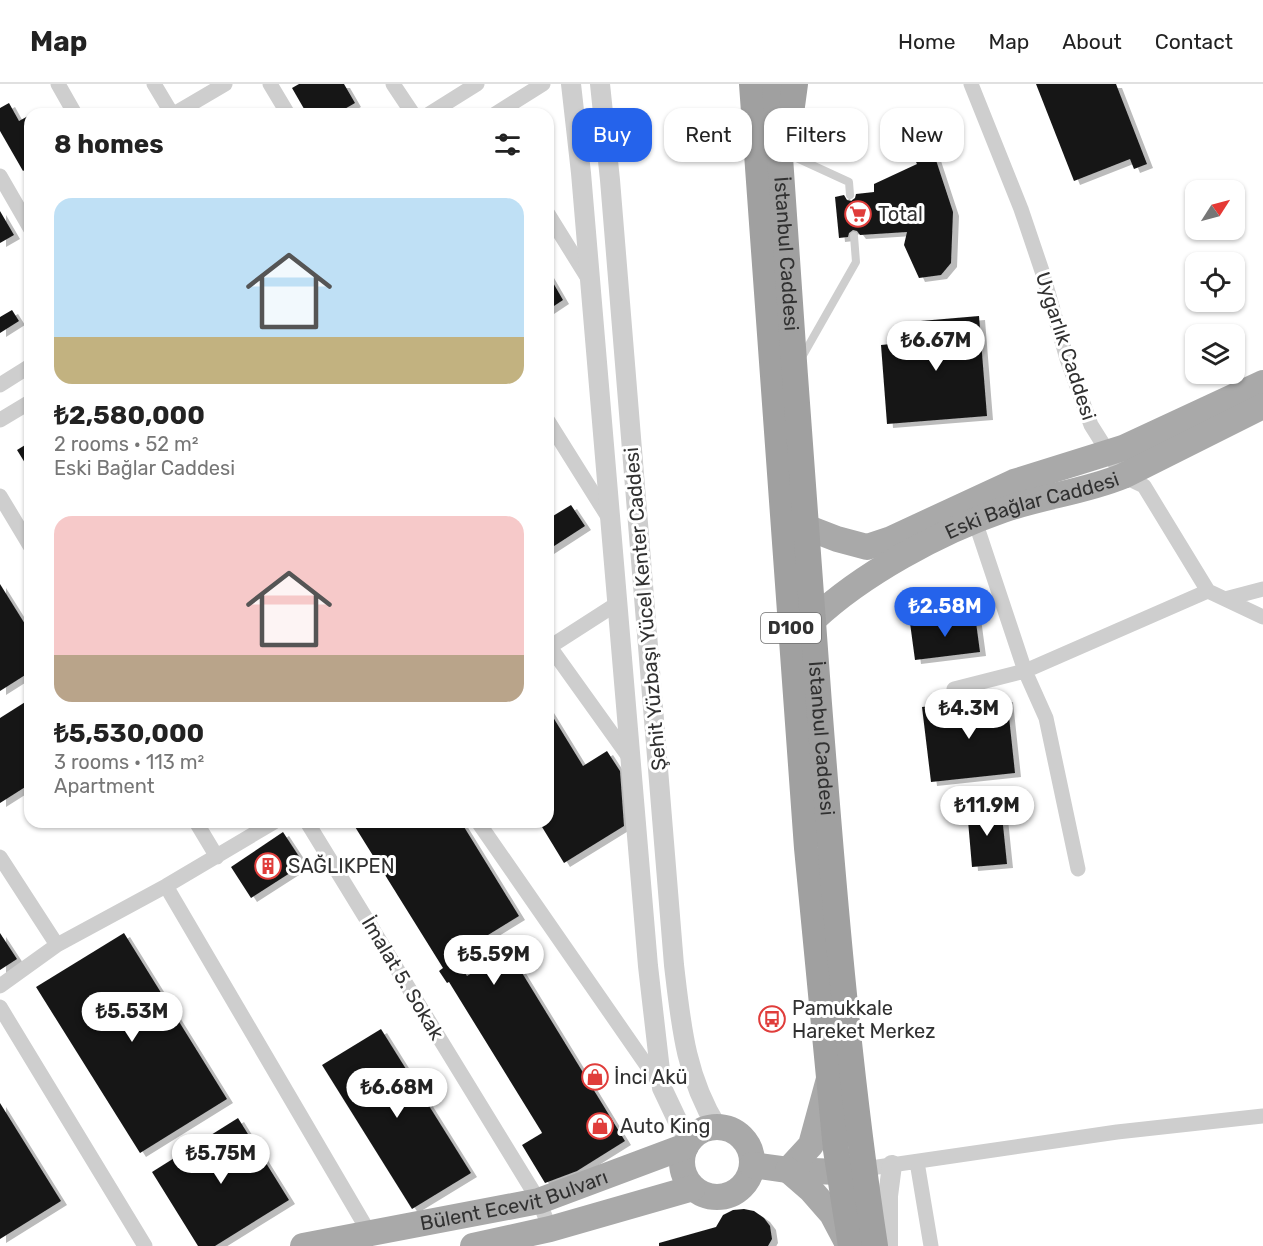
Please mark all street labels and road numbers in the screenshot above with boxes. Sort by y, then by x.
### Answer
street label: İstanbul Caddesi [769,176,804,332]
street label: Uygarlık Caddesi [1031,269,1101,423]
street label: Şehit Yüzbaşı Yücel Kenter Caddesi [619,446,671,772]
street label: Eski Bağlar Caddesi [941,467,1122,544]
road number: D100 [761,613,821,643]
street label: İstanbul Caddesi [804,660,840,816]
street label: İmalat 5. Sokak [357,912,450,1045]
street label: Bülent Ecevit Bulvarı [418,1164,611,1235]

